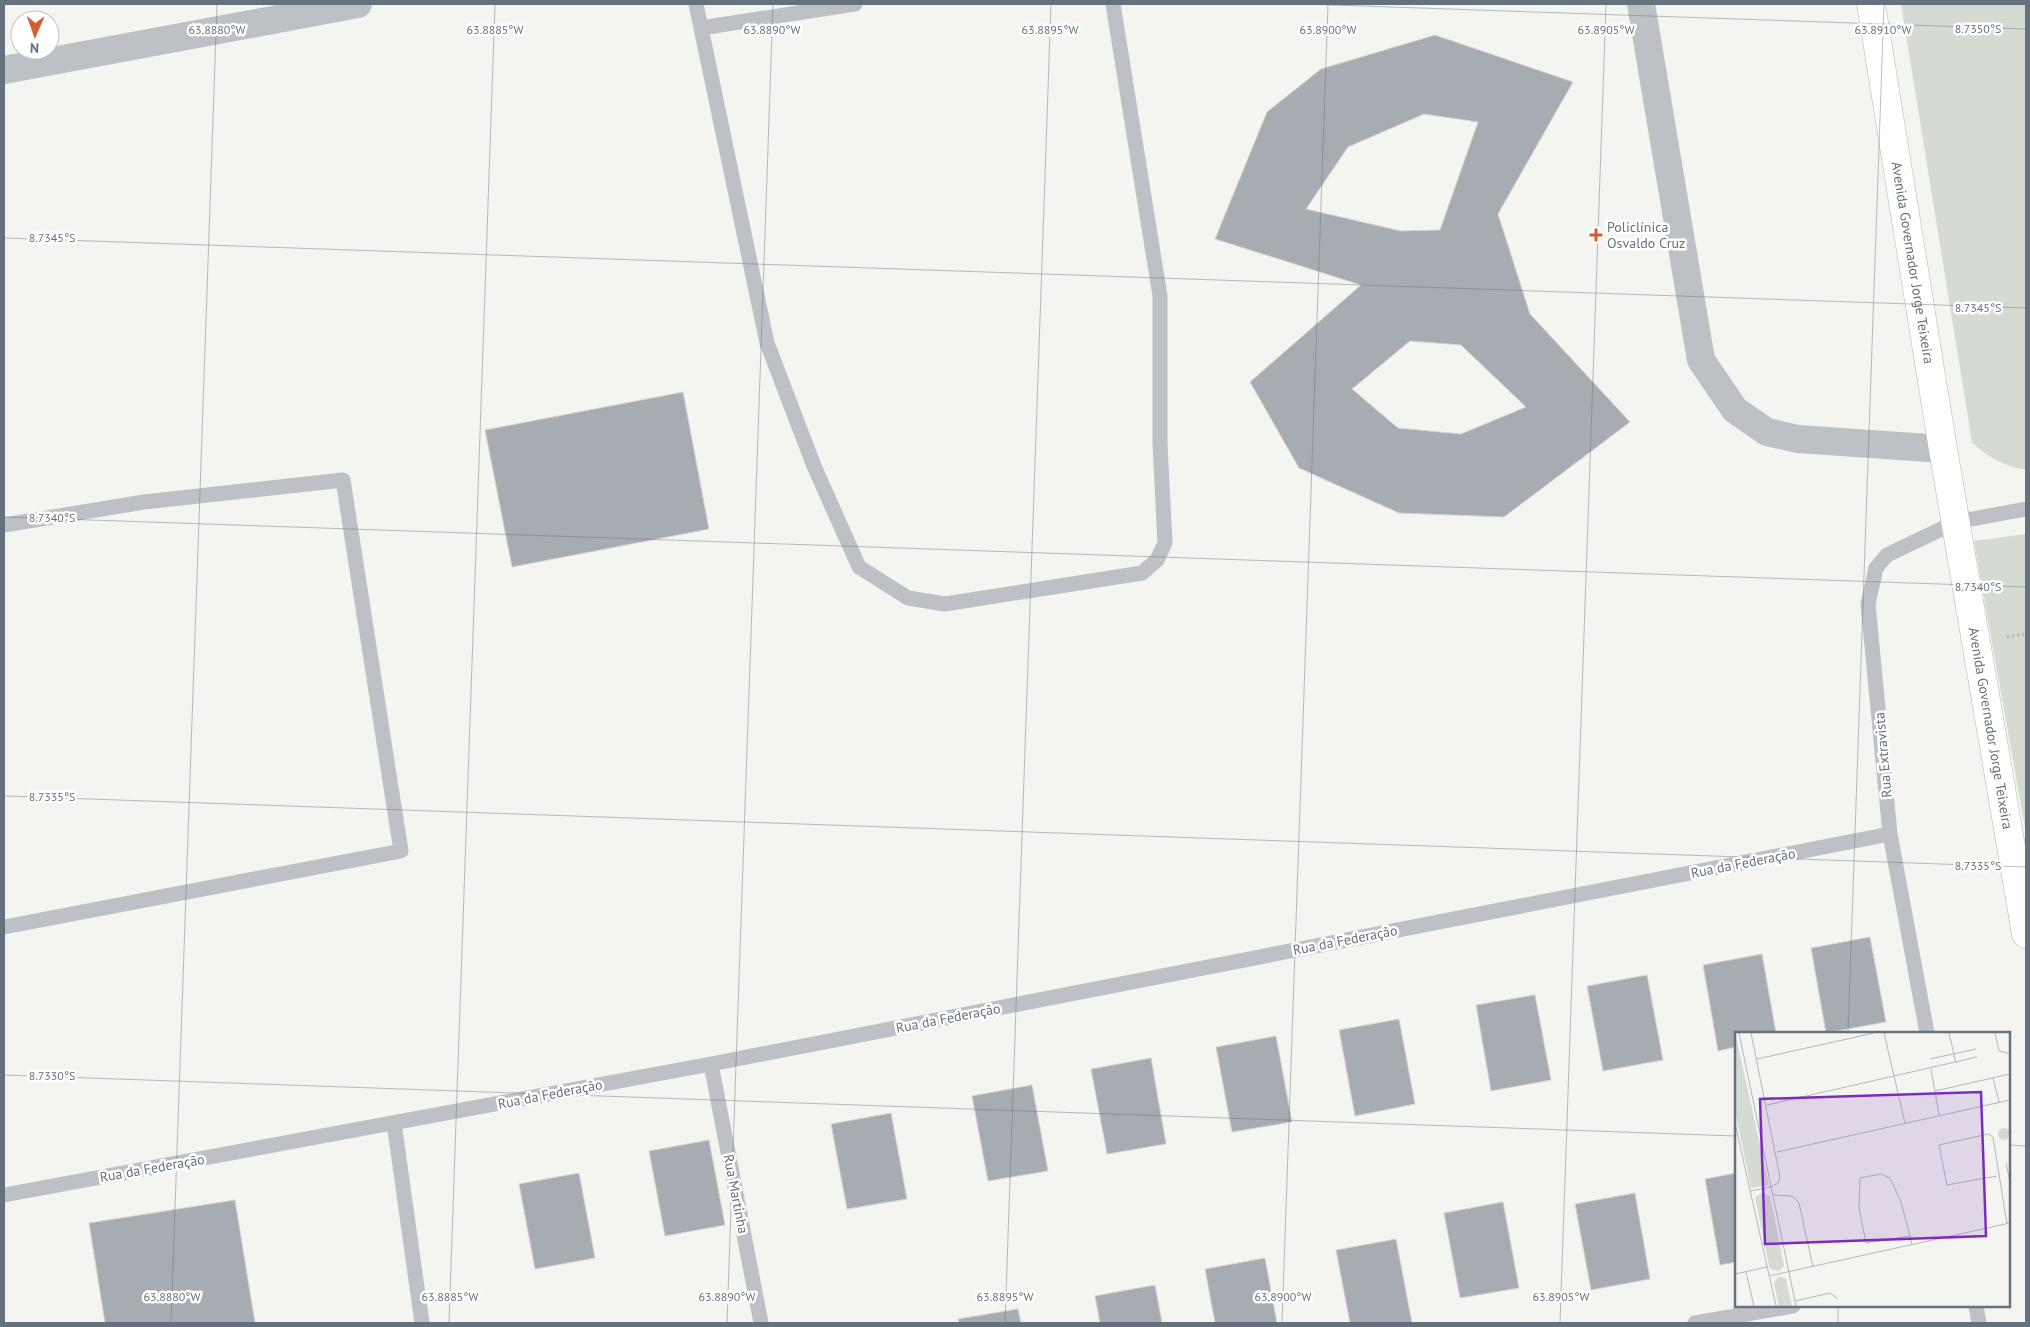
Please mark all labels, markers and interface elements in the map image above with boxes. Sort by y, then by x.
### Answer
north arrow [10,10,60,60]
text: 8.7350°S [1955,21,2001,36]
text: 63.8880°W [189,22,245,37]
text: 63.8885°W [467,22,523,37]
text: 63.8890°W [744,22,800,37]
text: 63.8895°W [1022,22,1078,37]
text: 63.8900°W [1300,22,1356,37]
text: 63.8905°W [1578,22,1634,37]
text: 63.8910°W [1855,22,1911,37]
text: N [30,39,39,57]
street label: Avenida Governador Jorge Teixeira [1888,160,1938,365]
place label: Policlínica Osvaldo Cruz [1607,218,1685,252]
marker: Policlínica Osvaldo Cruz [1589,228,1603,242]
text: 8.7345°S [29,230,75,245]
text: 8.7345°S [1955,300,2001,315]
text: 8.7340°S [29,510,75,525]
text: 8.7340°S [1955,579,2001,594]
street label: Avenida Governador Jorge Teixeira [1965,626,2017,830]
street label: Rua Extravista [1870,711,1896,798]
text: 8.7335°S [29,789,75,804]
street label: Rua da Federação [1689,844,1797,882]
text: 8.7335°S [1955,858,2001,873]
street label: Rua da Federação [1291,921,1399,959]
street label: Rua da Federação [894,999,1002,1037]
inset map [1735,1032,2010,1307]
text: 8.7330°S [29,1068,75,1083]
street label: Rua da Federação [496,1075,604,1113]
street label: Rua da Federação [98,1150,206,1186]
street label: Rua Martinha [719,1153,753,1235]
text: 63.8880°W [144,1289,200,1304]
text: 63.8885°W [422,1289,478,1304]
text: 63.8890°W [699,1289,755,1304]
text: 63.8895°W [977,1289,1033,1304]
text: 63.8900°W [1255,1289,1311,1304]
text: 63.8905°W [1533,1289,1589,1304]

